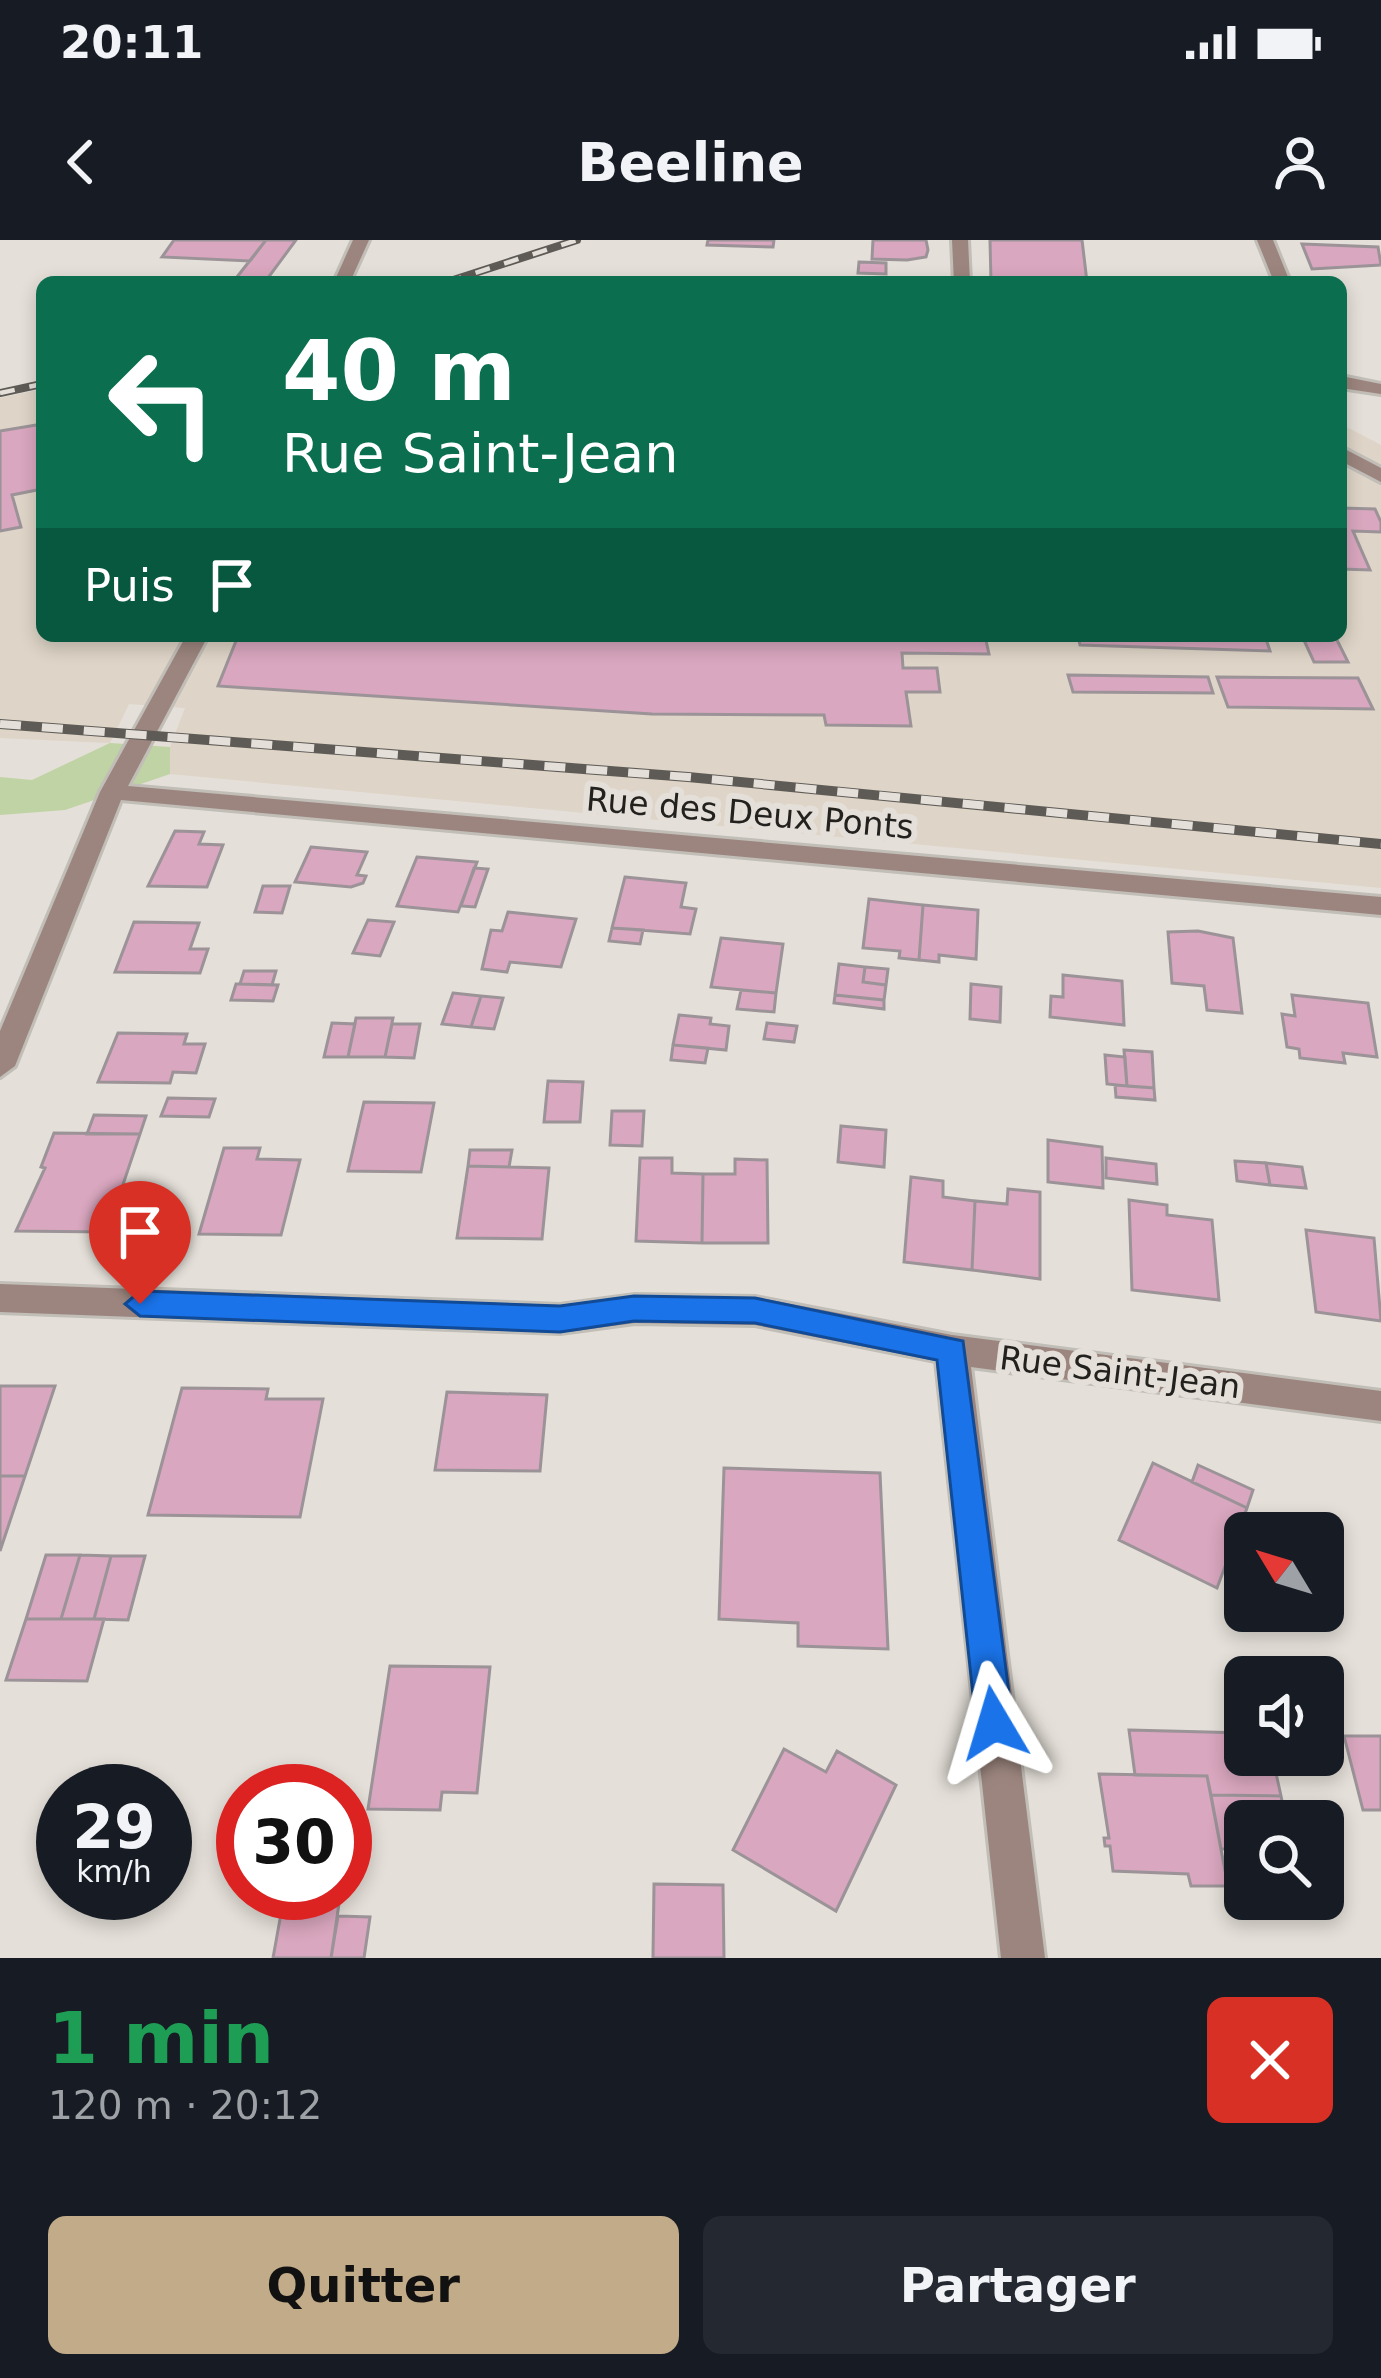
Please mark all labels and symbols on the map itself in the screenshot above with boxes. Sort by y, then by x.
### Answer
street label: Rue des Deux Ponts [585,779,915,847]
pin [89,1181,191,1304]
street label: Rue Saint-Jean [997,1338,1243,1406]
north arrow [1224,1512,1344,1632]
position arrow [931,1660,1057,1786]
speed limit sign: 30 [216,1764,372,1920]

